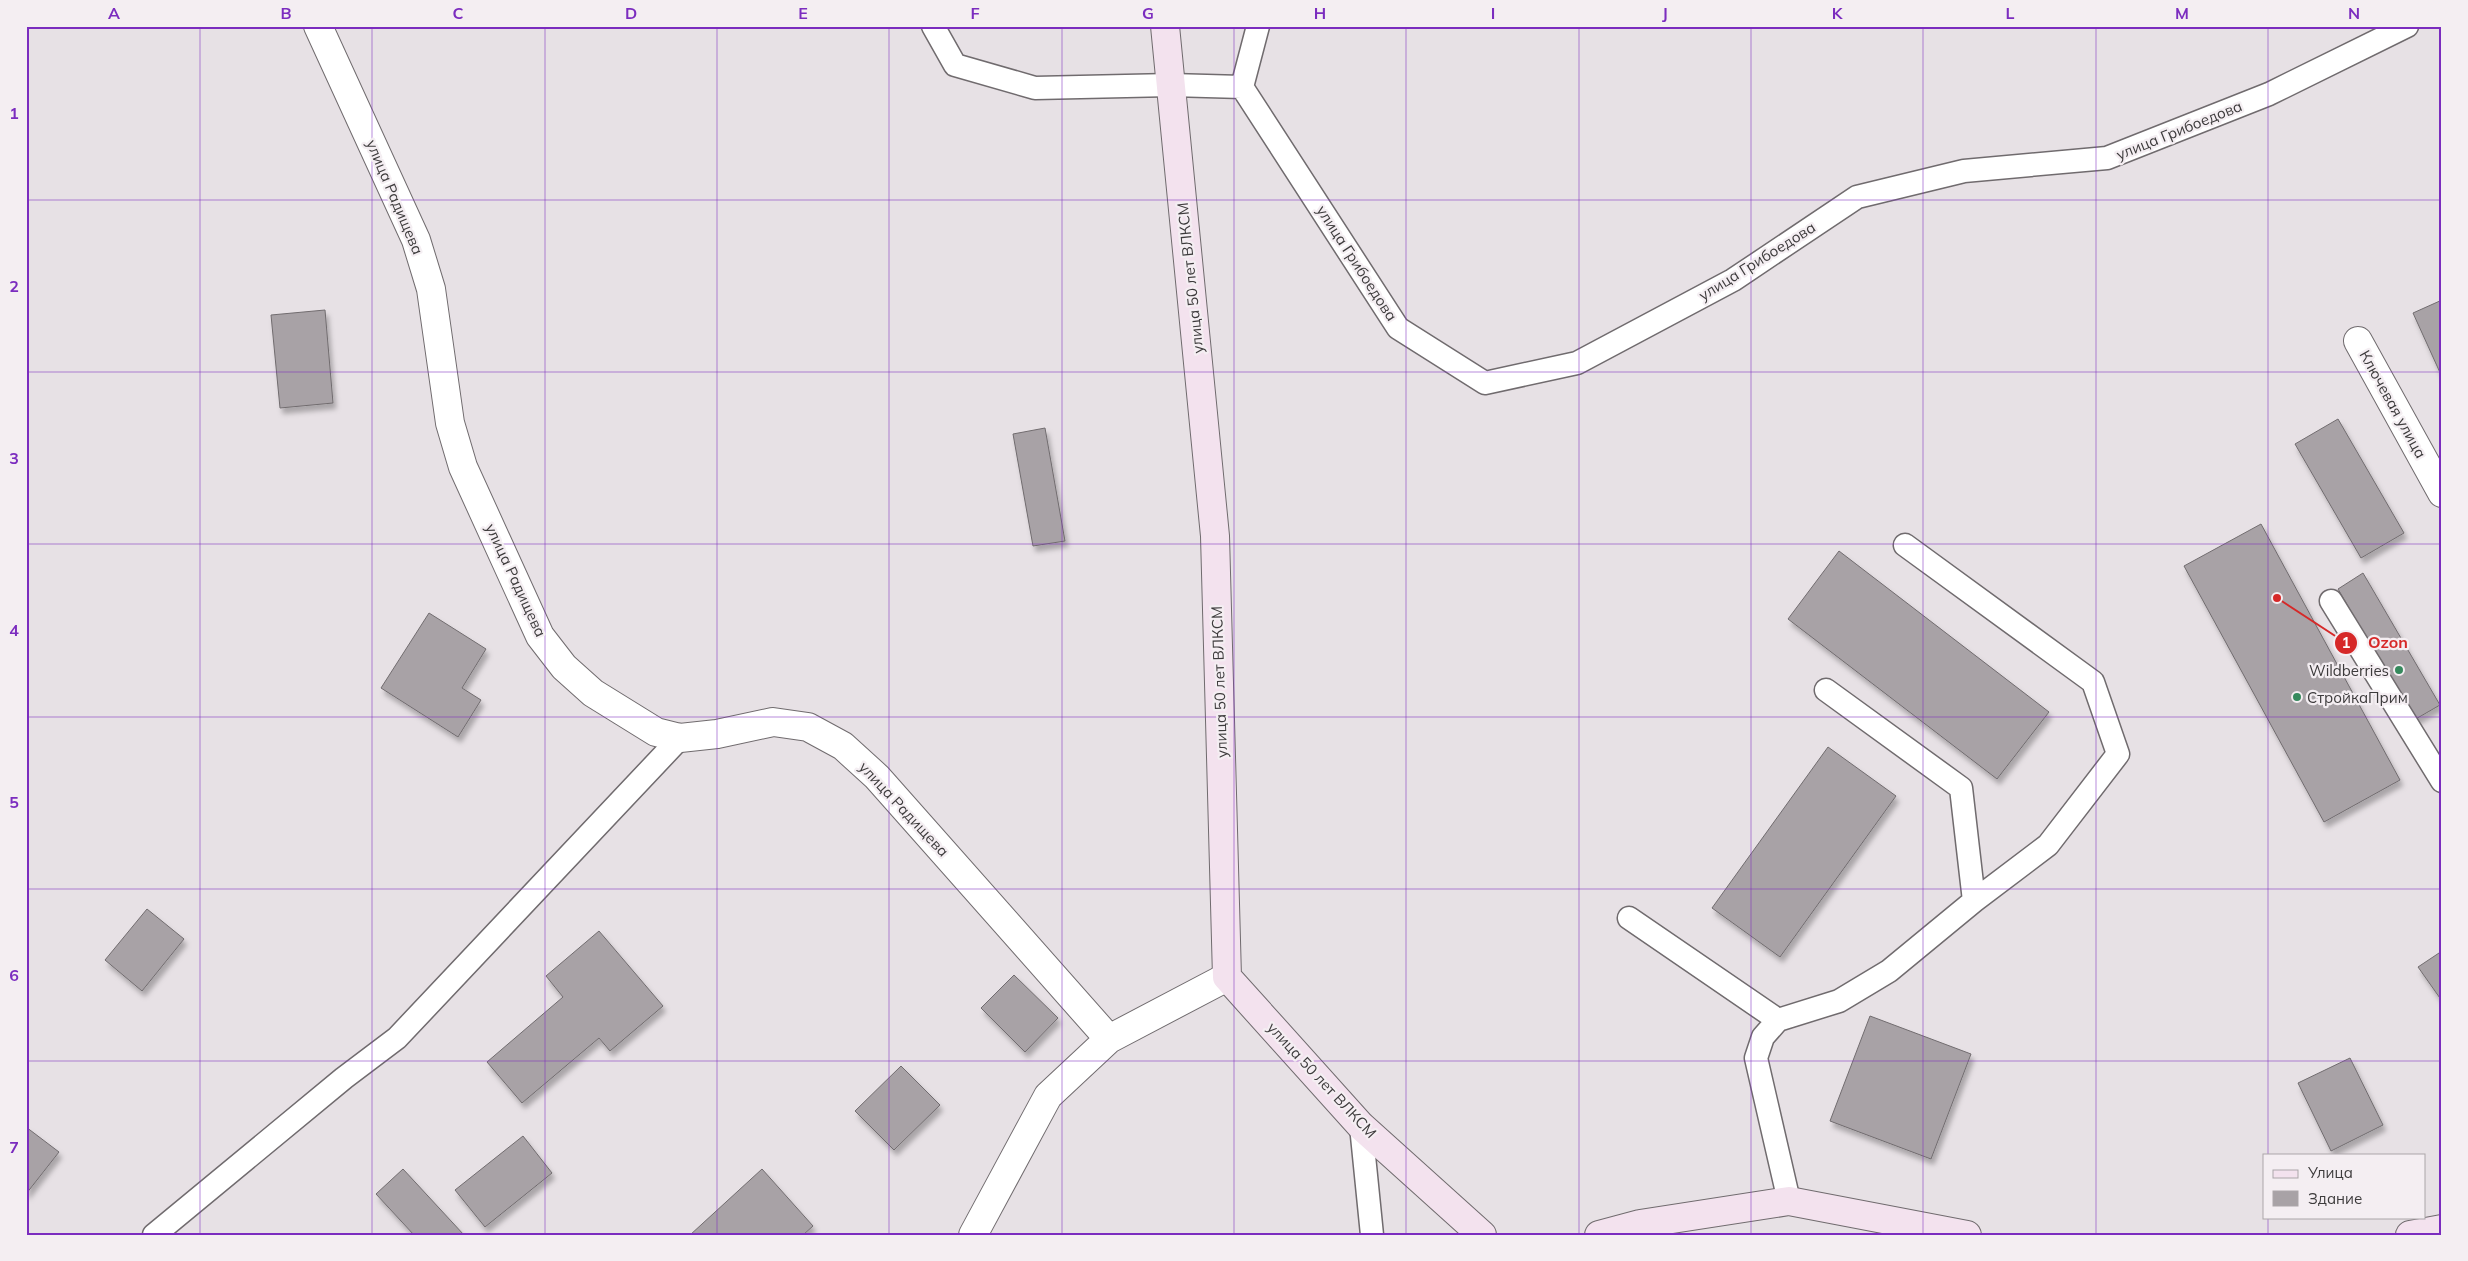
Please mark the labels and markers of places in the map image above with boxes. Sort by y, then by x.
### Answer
callout: Ozon [2333,627,2418,658]
place label: Wildberries [2309,661,2389,680]
marker: Wildberries [2393,664,2405,676]
place label: СтройкаПрим [2307,688,2408,707]
marker: СтройкаПрим [2291,691,2303,703]

